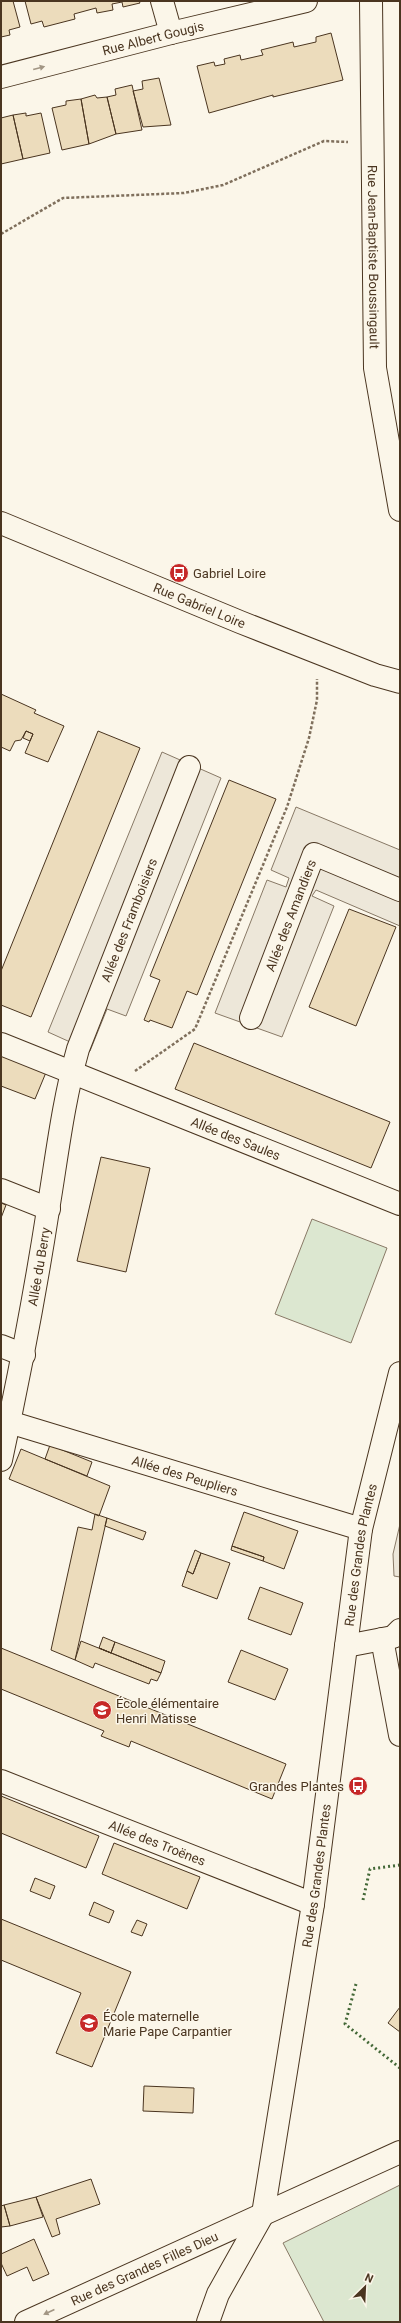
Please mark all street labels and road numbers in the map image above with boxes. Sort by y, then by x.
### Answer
street label: Rue Albert Gougis [101,18,206,58]
street label: Rue Jean-Baptiste Boussingault [365,165,382,349]
street label: Rue Gabriel Loire [151,580,248,631]
street label: Allée des Framboisiers [98,856,160,984]
street label: Allée des Amandiers [262,857,319,973]
street label: Allée des Saules [189,1114,283,1163]
street label: Allée du Berry [24,1226,53,1307]
street label: Allée des Peupliers [130,1452,240,1499]
street label: Rue des Grandes Plantes [341,1482,380,1627]
street label: Rue des Grandes Plantes [299,1803,333,1948]
street label: Allée des Troënes [107,1817,208,1868]
street label: Rue des Grandes Filles Dieu [68,2228,220,2308]

